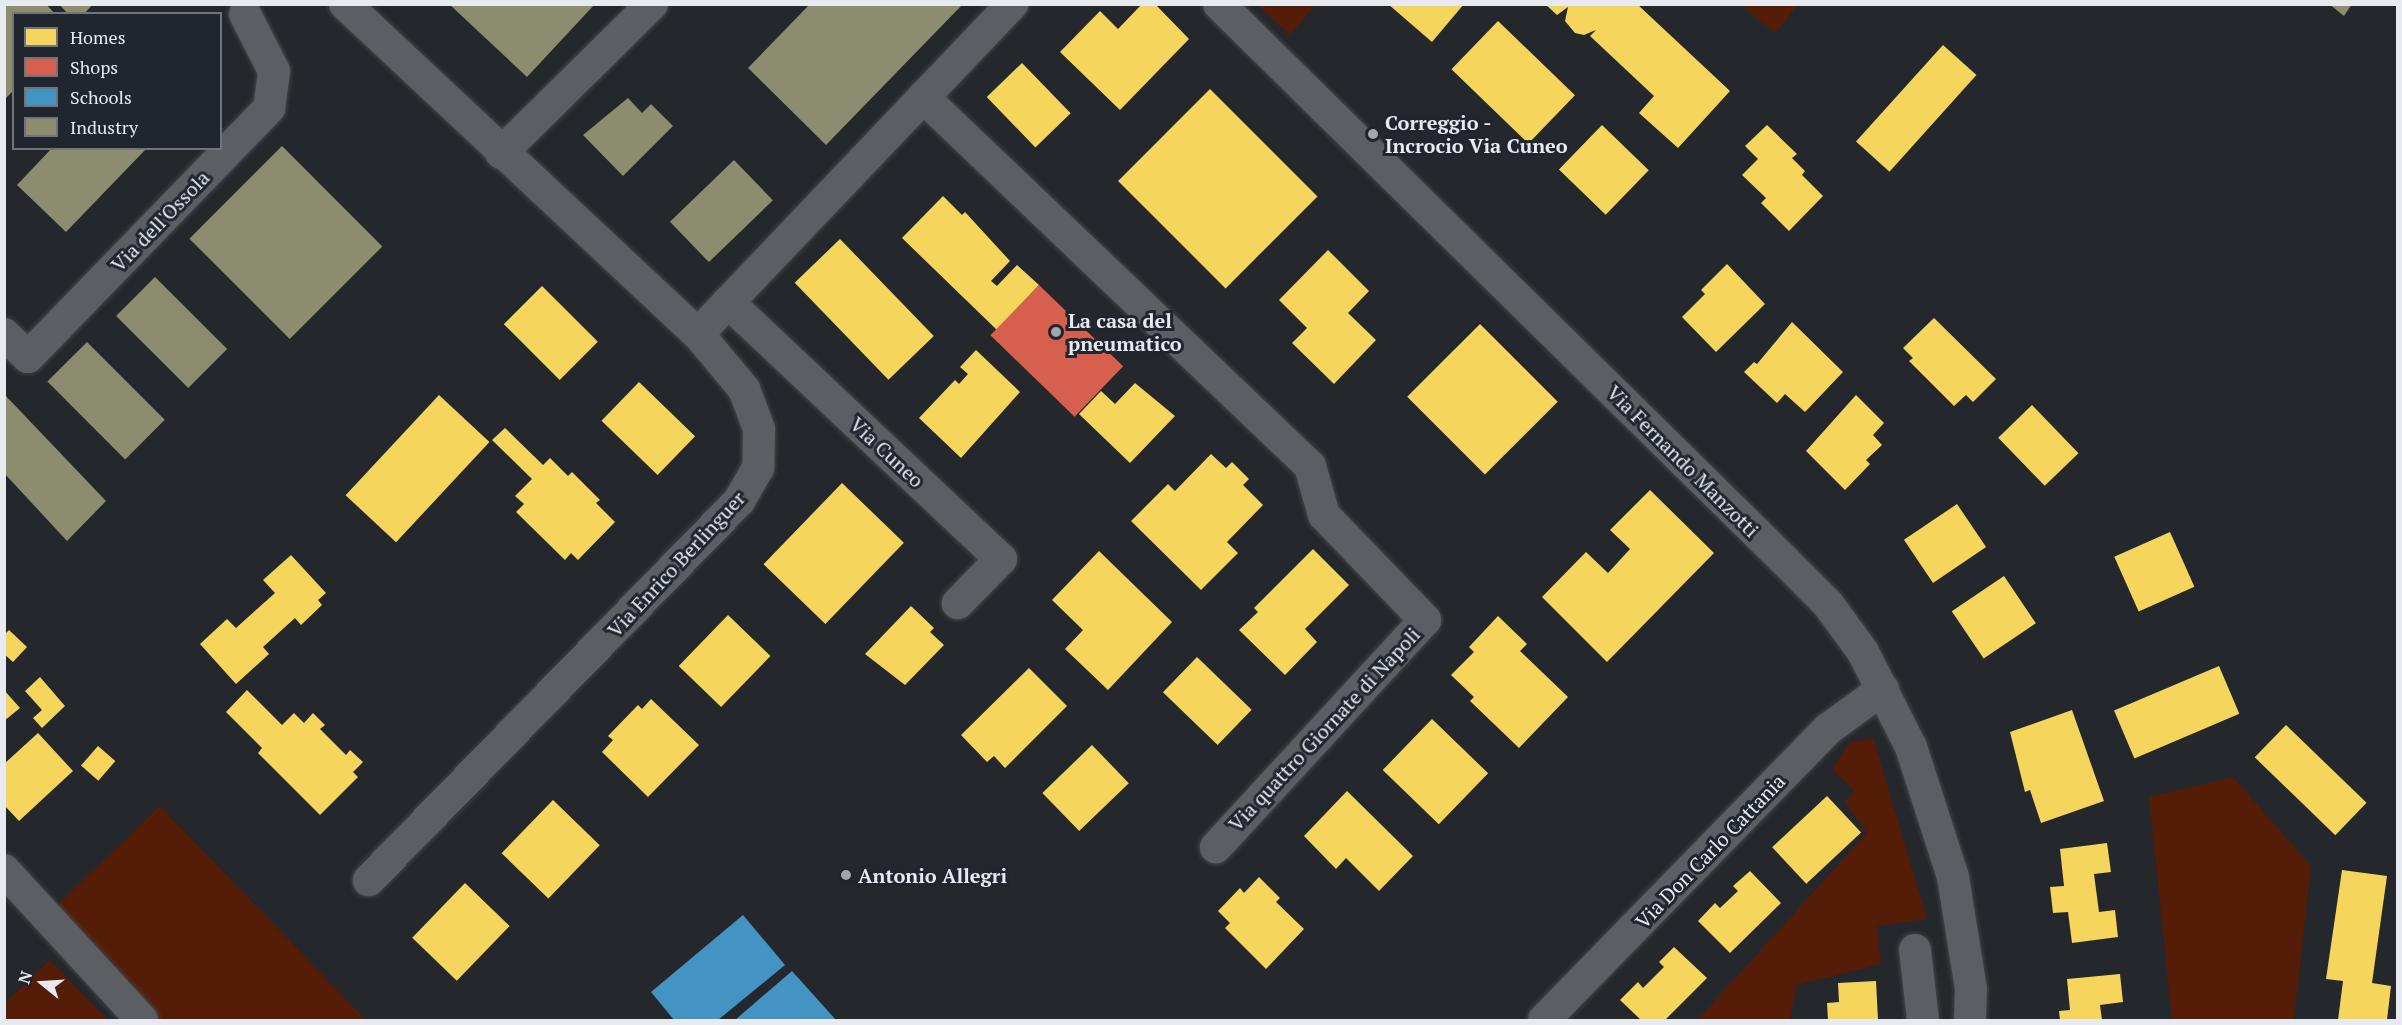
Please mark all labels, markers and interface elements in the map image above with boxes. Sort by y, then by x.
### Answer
legend [12,12,222,150]
text: Homes [70,25,125,49]
text: Shops [70,55,118,79]
text: Schools [70,85,132,109]
place label: Correggio - Incrocio Via Cuneo [1385,110,1568,157]
text: Industry [70,115,138,139]
marker: Correggio - Incrocio Via Cuneo [1366,127,1380,141]
street label: Via dell'Ossola [106,166,214,276]
place label: La casa del pneumatico [1068,308,1182,355]
marker: La casa del pneumatico [1049,325,1063,339]
street label: Via Fernando Manzotti [1602,380,1764,542]
street label: Via Cuneo [845,412,929,492]
street label: Via Enrico Berlinguer [602,486,750,642]
street label: Via quattro Giornate di Napoli [1223,622,1425,836]
street label: Via Don Carlo Cattania [1630,769,1790,933]
place label: Antonio Allegri [858,863,1007,887]
marker: Antonio Allegri [839,868,853,882]
north arrow [12,953,72,1013]
text: N [13,968,37,987]

